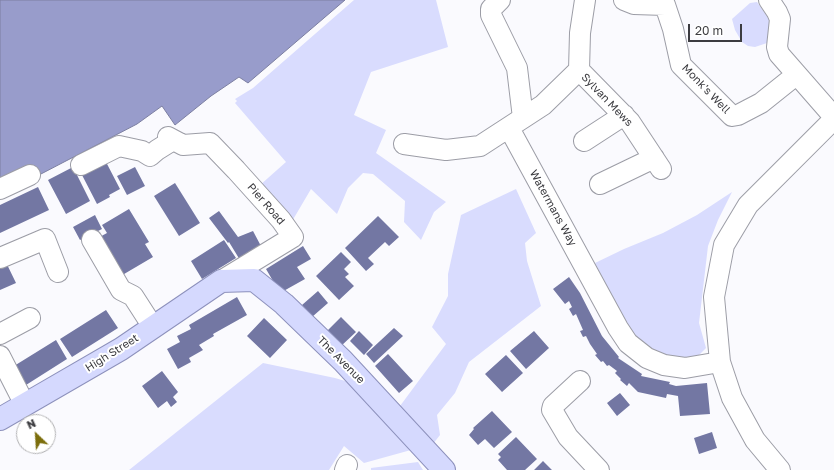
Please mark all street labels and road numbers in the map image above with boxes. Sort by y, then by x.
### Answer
street label: Monk's Well [679,61,733,117]
street label: Sylvan Mews [578,71,636,129]
street label: Watermans Way [527,168,579,248]
street label: Pier Road [244,181,288,227]
street label: High Street [83,331,141,375]
street label: The Avenue [315,334,367,386]

